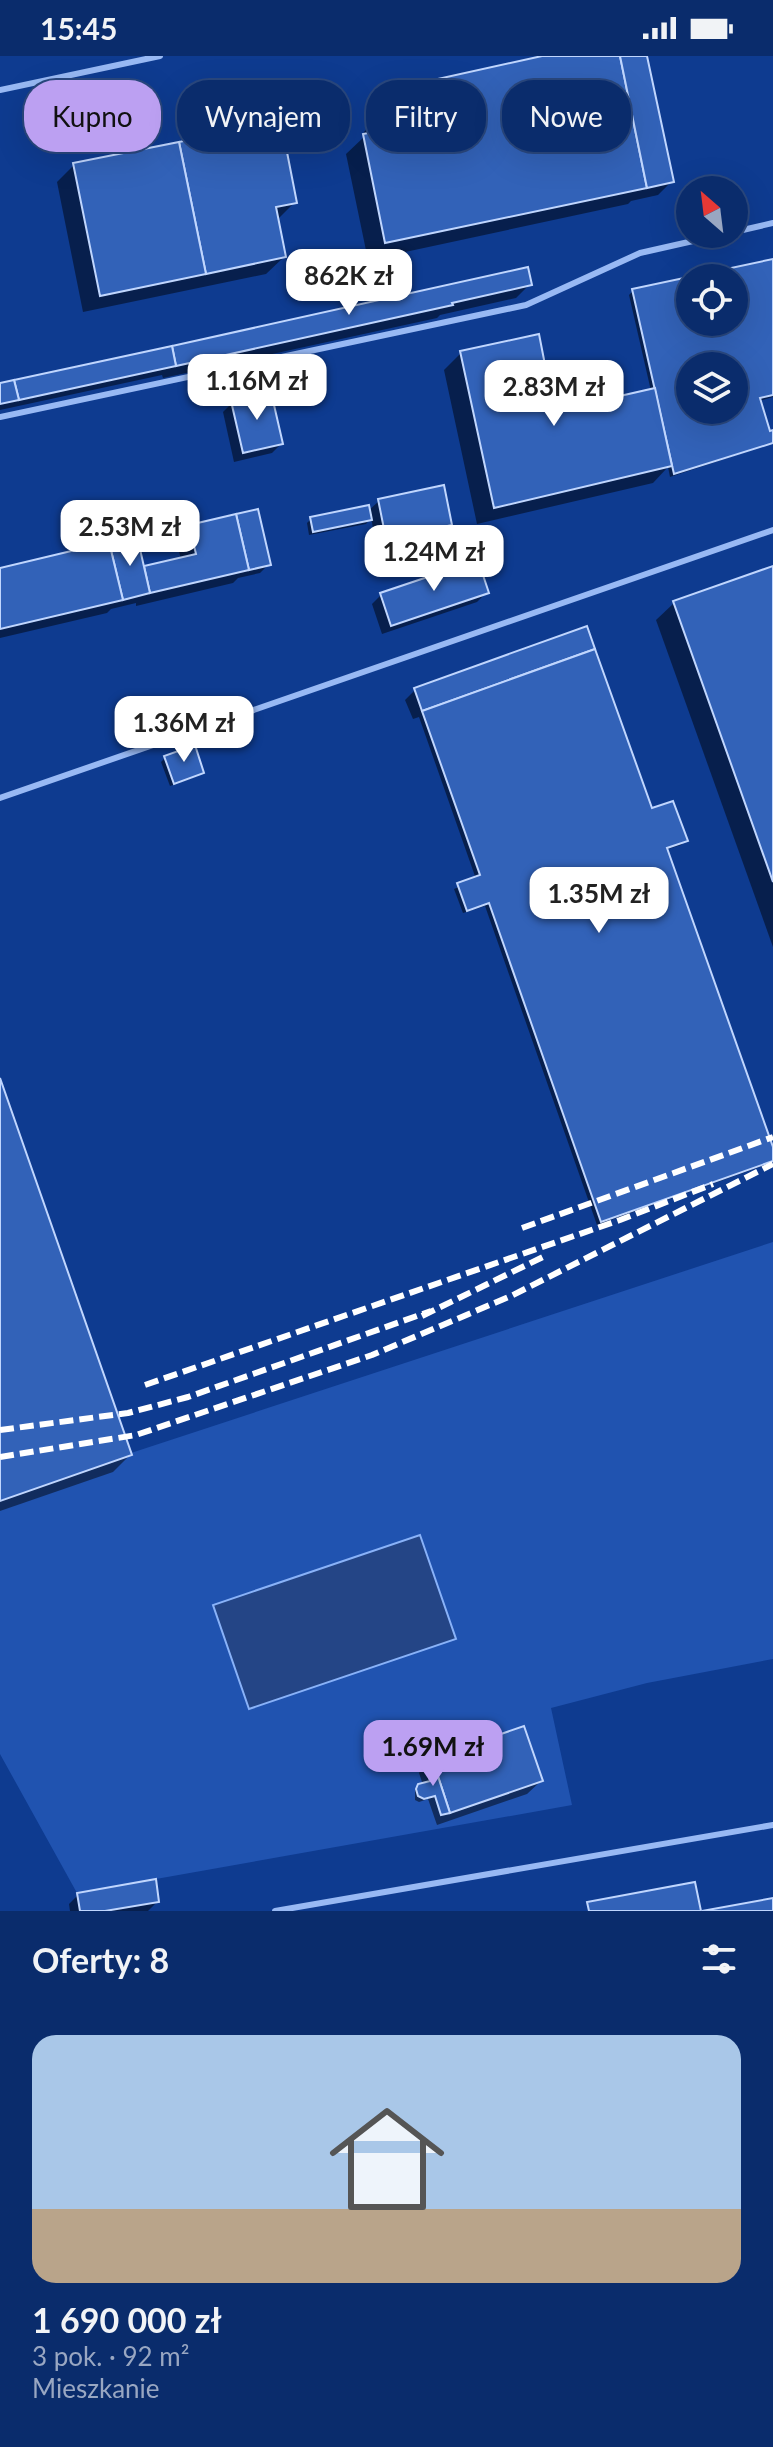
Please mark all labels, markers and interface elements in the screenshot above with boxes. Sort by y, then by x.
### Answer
text: 15:45 [40,10,117,46]
chip: Kupno [24,80,161,152]
chip: Wynajem [177,80,350,152]
chip: Filtry [366,80,486,152]
chip: Nowe [502,80,631,152]
north arrow [676,176,748,248]
map controls [676,176,748,424]
pin: 862K zł [275,249,423,317]
text: 862K zł [304,259,394,291]
button: locate [676,264,748,336]
button: layers [676,352,748,424]
pin: 1.16M zł [174,354,340,422]
pin: 2.83M zł [471,360,637,428]
text: 1.16M zł [206,364,308,396]
text: 2.83M zł [503,370,605,402]
pin: 2.53M zł [47,500,213,568]
text: 2.53M zł [79,510,181,542]
pin: 1.24M zł [351,525,517,593]
text: 1.24M zł [383,535,485,567]
pin: 1.36M zł [101,696,267,764]
text: 1.36M zł [133,706,235,738]
pin: 1.35M zł [516,867,682,935]
text: 1.35M zł [548,877,650,909]
pin: 1.69M zł [350,1720,516,1788]
text: 1.69M zł [382,1730,484,1762]
icon: filters [697,1937,741,1981]
text: Oferty: 8 [32,1939,169,1980]
icon: home [315,2087,459,2231]
text: 1 690 000 zł [32,2299,222,2340]
text: 3 pok. · 92 m² [32,2340,189,2372]
text: Mieszkanie [32,2372,160,2404]

